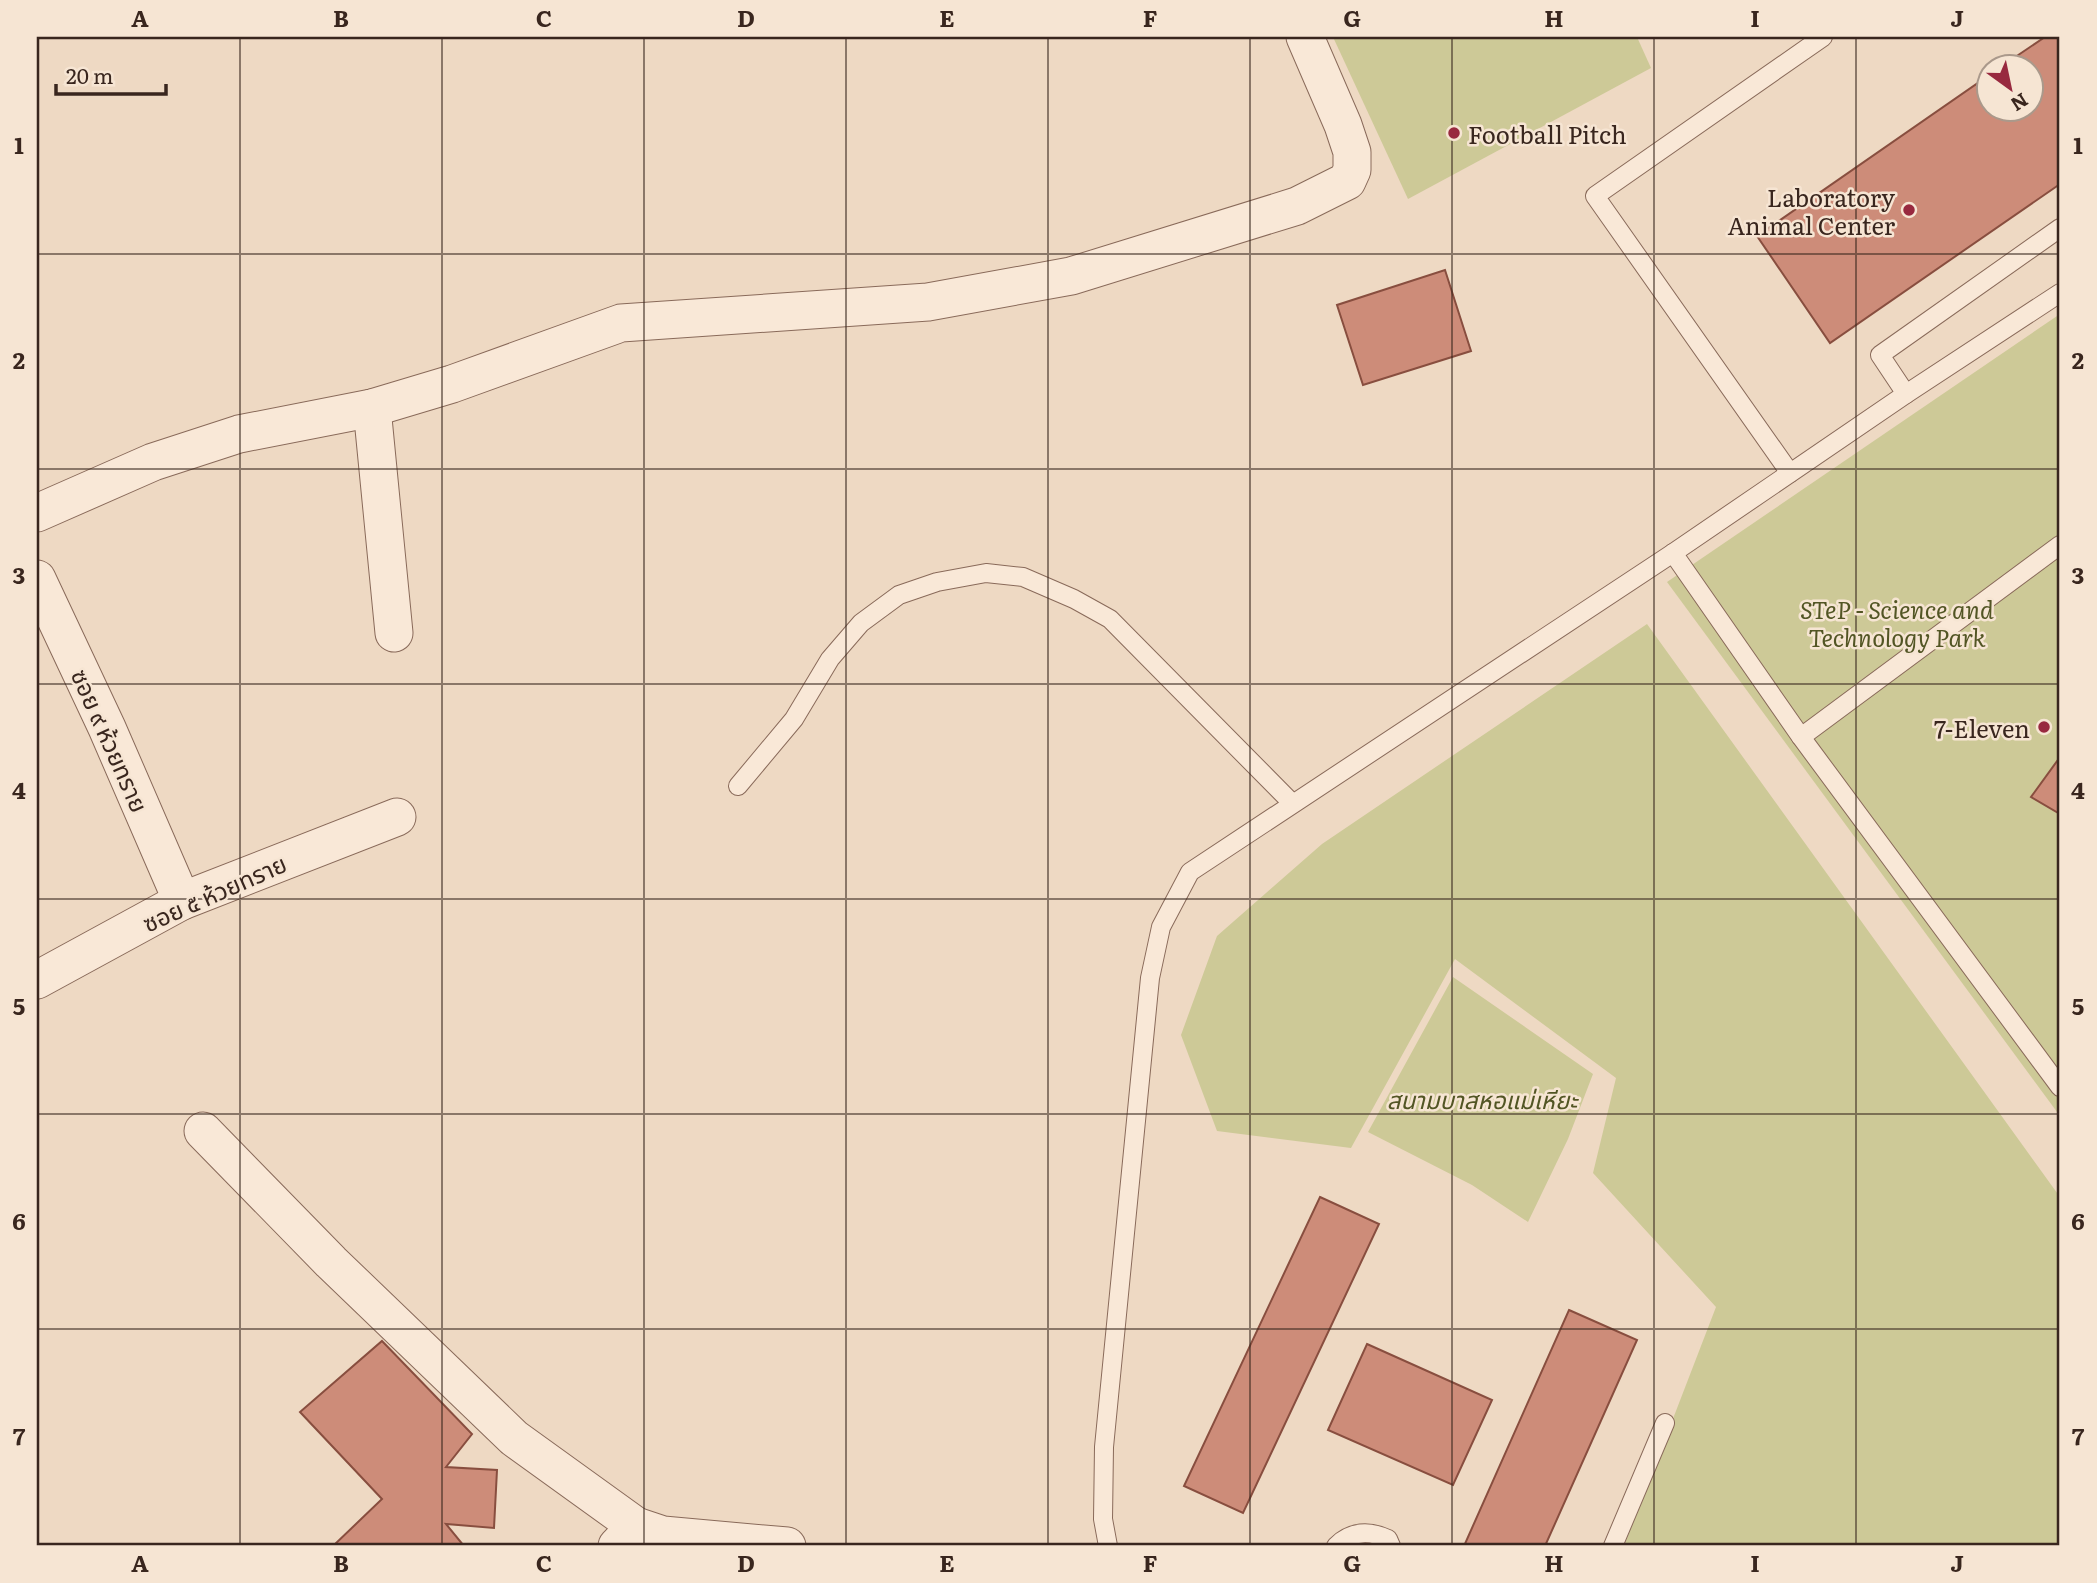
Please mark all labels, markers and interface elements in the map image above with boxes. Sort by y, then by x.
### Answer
text: A [131,0,149,34]
text: B [333,0,349,34]
text: C [536,0,552,34]
text: D [737,0,755,34]
text: E [939,0,955,34]
text: F [1143,0,1158,34]
text: G [1343,0,1361,34]
text: H [1544,0,1564,34]
text: I [1750,0,1760,34]
text: J [1950,0,1964,34]
scale bar [56,52,166,96]
north arrow [1974,52,2044,122]
text: 20 m [66,59,113,90]
text: N [2005,87,2034,119]
place label: Football Pitch [1468,116,1627,151]
marker: Football Pitch [1446,125,1462,141]
text: 1 [14,127,24,161]
text: 1 [2073,127,2083,161]
place label: Laboratory Animal Center [1728,179,1896,242]
marker: Laboratory Animal Center [1901,202,1917,218]
text: 2 [13,342,25,376]
text: 2 [2072,342,2084,376]
text: 3 [13,557,25,591]
text: 3 [2072,557,2084,591]
park label: STeP - Science and Technology Park [1800,591,1994,654]
street label: ซอย ๙ ห้วยทราย [64,663,158,817]
place label: 7-Eleven [1934,710,2030,745]
marker: 7-Eleven [2036,719,2052,735]
text: 4 [12,772,26,806]
text: 4 [2071,772,2085,806]
street label: ซอย ๕ ห้วยทราย [136,845,292,939]
text: 5 [13,988,25,1022]
text: 5 [2072,988,2084,1022]
park label: สนามบาสหอแม่เหียะ [1387,1081,1579,1116]
text: 6 [12,1203,26,1237]
text: 6 [2071,1203,2085,1237]
text: 7 [13,1418,26,1452]
text: 7 [2072,1418,2085,1452]
text: A [131,1545,149,1579]
text: B [333,1545,349,1579]
text: C [536,1545,552,1579]
text: D [737,1545,755,1579]
text: E [939,1545,955,1579]
text: F [1143,1545,1158,1579]
text: G [1343,1545,1361,1579]
text: H [1544,1545,1564,1579]
text: I [1750,1545,1760,1579]
text: J [1950,1545,1964,1579]

